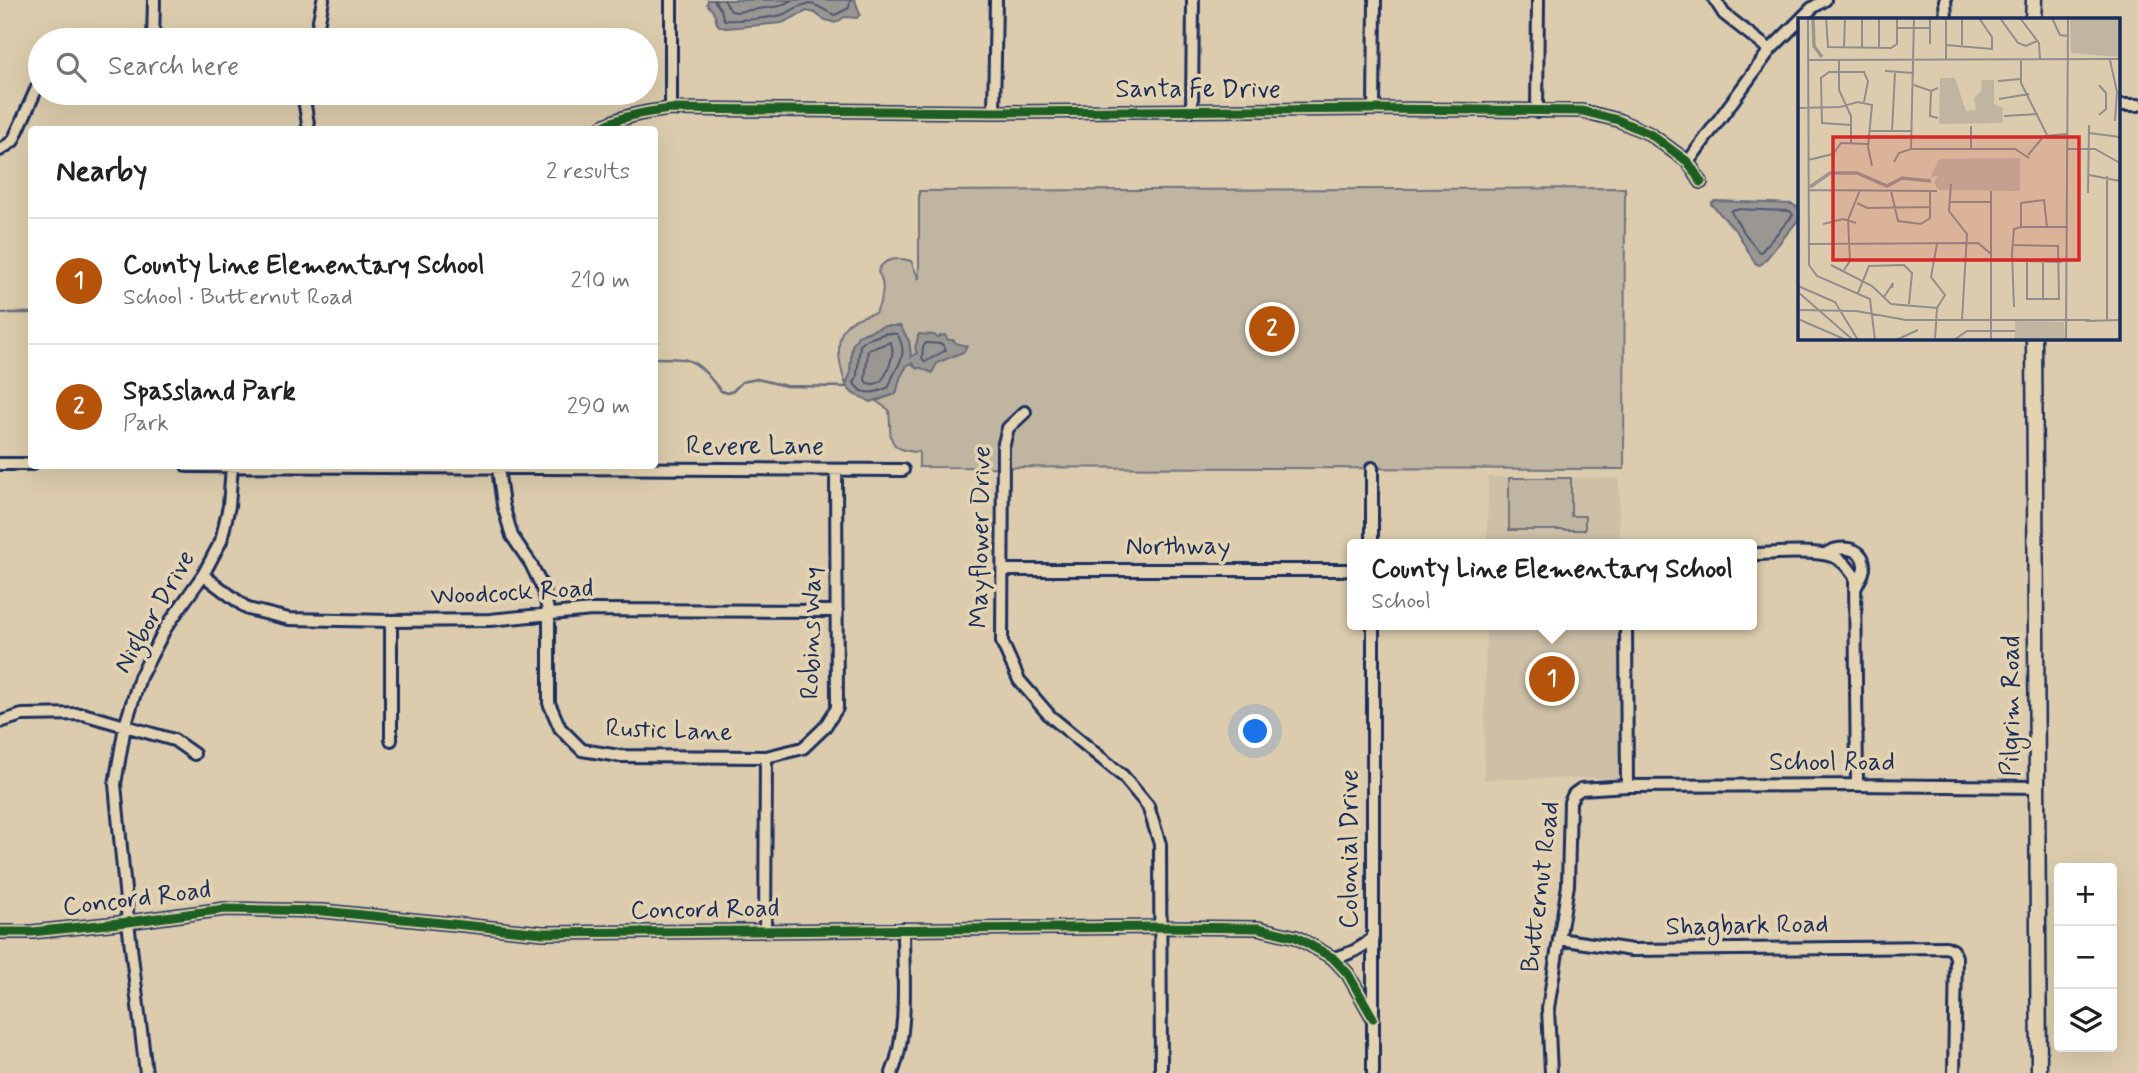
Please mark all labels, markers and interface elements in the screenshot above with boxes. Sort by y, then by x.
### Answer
inset map [1798,18,2120,340]
search box [28,28,658,105]
icon: search [52,48,90,86]
text: Search here [108,50,239,84]
street label: Santa Fe Drive [1115,73,1281,107]
text: Nearby [56,152,147,191]
text: 2 results [546,157,630,187]
text: County Line Elementary School [123,249,484,283]
text: 1 [74,266,84,296]
text: 210 m [570,266,630,296]
text: School · Butternut Road [123,283,353,313]
pin: 2 [1249,303,1295,355]
text: Spassland Park [123,375,296,409]
text: 2 [73,392,85,422]
text: 290 m [567,392,630,422]
text: Park [123,409,169,439]
street label: Revere Lane [686,430,824,464]
street label: Mayflower Drive [962,445,1000,629]
street label: Northway [1126,530,1230,564]
popup [1347,539,1757,630]
street label: Nigbor Drive [106,544,206,681]
text: County Line Elementary School [1371,553,1733,587]
street label: Robins Way [794,566,830,700]
street label: Woodcock Road [430,572,594,614]
text: School [1371,587,1431,617]
street label: Pilgrim Road [1995,635,2031,777]
pin: 1 [1529,653,1575,705]
street label: Rustic Lane [605,712,733,750]
your location [1238,714,1272,748]
street label: School Road [1769,746,1895,780]
street label: Colonial Drive [1333,769,1367,929]
street label: Butternut Road [1514,799,1568,975]
map controls [2054,863,2117,1052]
button: + [2054,863,2117,926]
street label: Concord Road [61,873,213,925]
street label: Concord Road [630,892,780,928]
street label: Shagbark Road [1665,908,1829,946]
button: − [2054,926,2117,989]
button: layers [2054,989,2117,1052]

